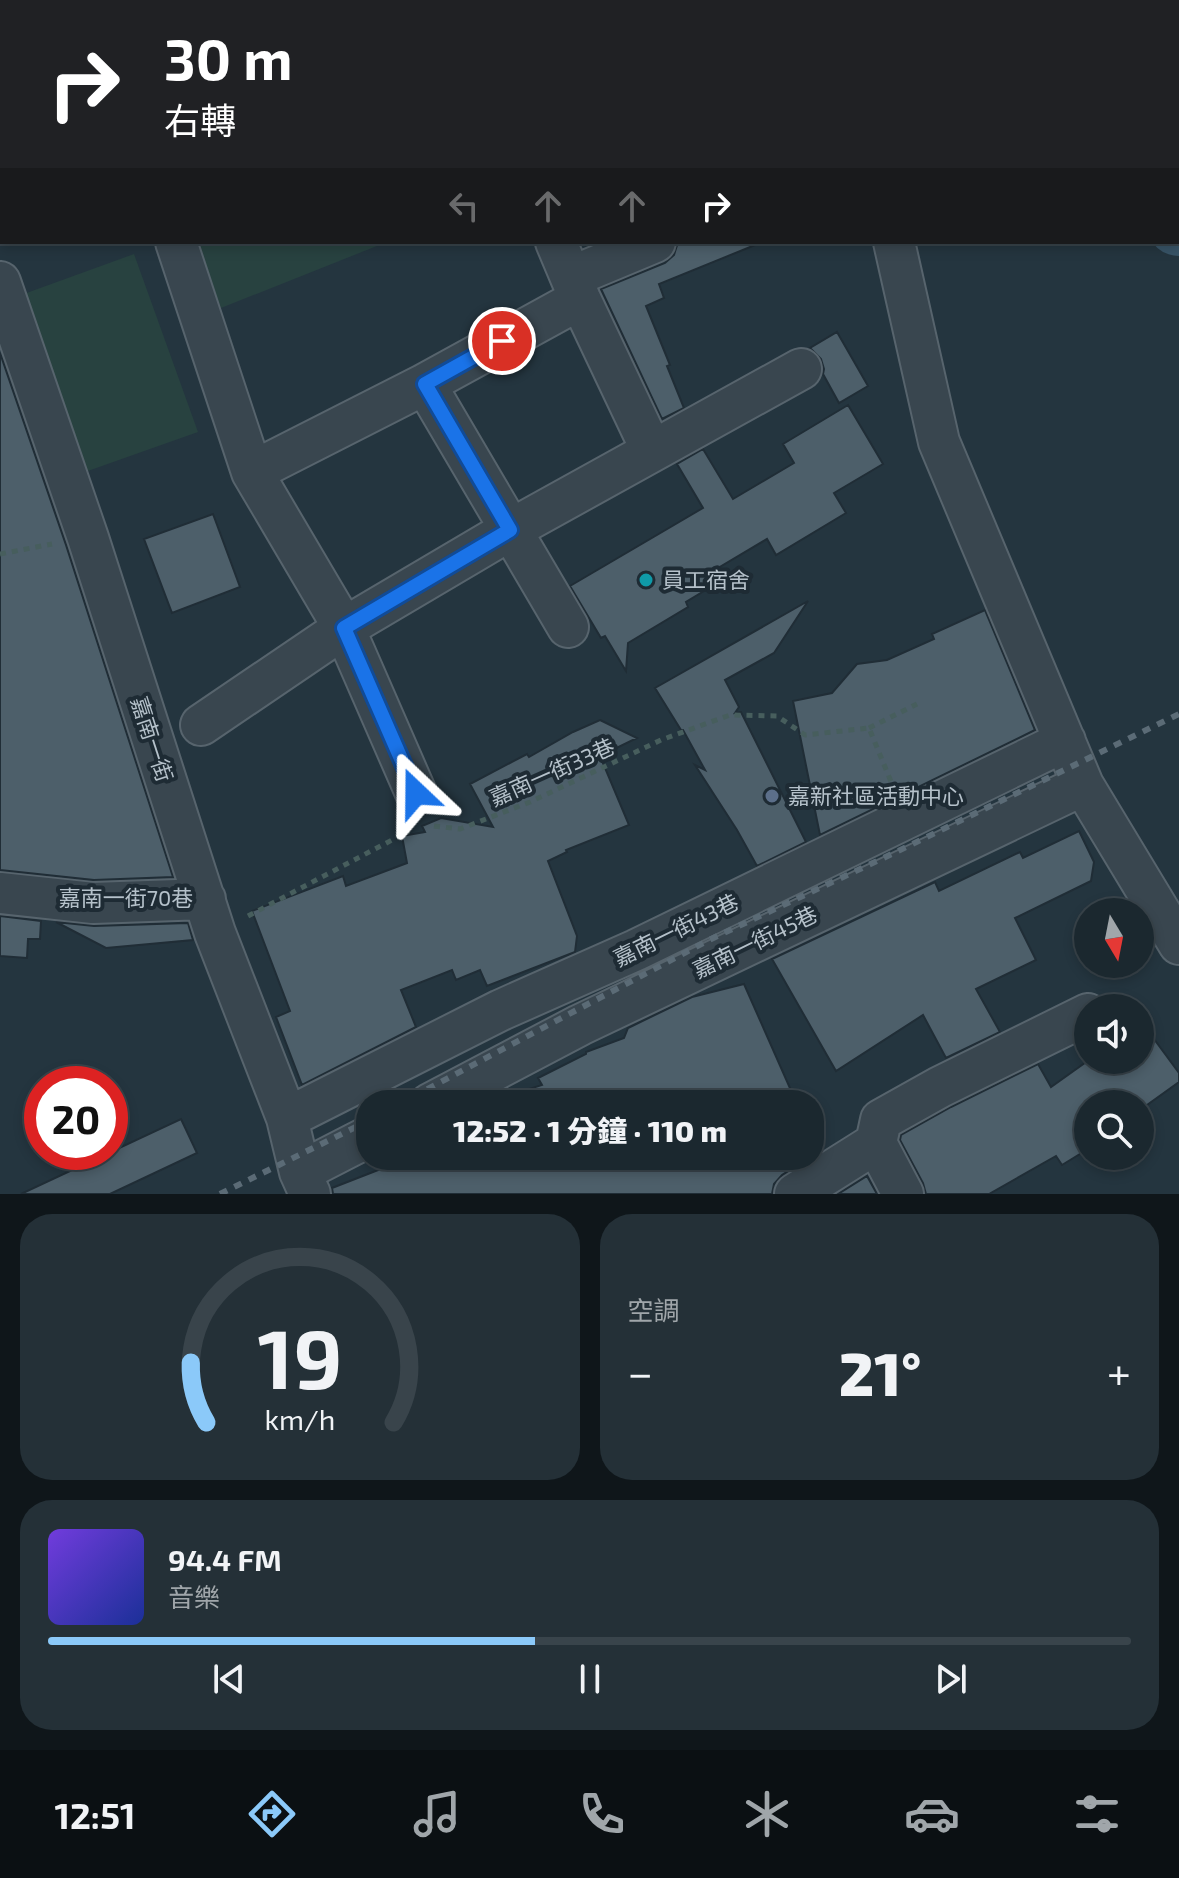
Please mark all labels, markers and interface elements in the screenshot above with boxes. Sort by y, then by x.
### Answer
text: 30 m [164,24,293,91]
icon: right [32,32,136,136]
text: 右轉 [164,98,236,141]
icon: left [442,184,486,228]
icon: ahead [526,184,570,228]
icon: ahead [610,184,654,228]
icon: right [694,184,738,228]
pin [468,307,536,375]
icon: arrive [480,319,524,363]
place label: 員工宿舍 [662,566,750,592]
marker: 員工宿舍 [637,571,655,589]
street label: 嘉南一街 [127,693,179,785]
street label: 嘉南一街33巷 [485,732,618,810]
position arrow [374,751,458,835]
place label: 嘉新社區活動中心 [788,782,964,808]
marker: 嘉新社區活動中心 [763,787,781,805]
street label: 嘉南一街70巷 [59,884,193,910]
street label: 嘉南一街43巷 [609,888,742,971]
north arrow [1074,898,1154,978]
map controls [1074,898,1154,1170]
street label: 嘉南一街45巷 [688,900,821,982]
button: sound [1074,994,1154,1074]
speed limit sign: 20 [24,1066,128,1170]
button: search [1074,1090,1154,1170]
text: 12:52 · 1 分鐘 · 110 m [453,1112,727,1148]
text: 空調 [628,1294,680,1325]
text: 19 [257,1306,342,1406]
text: 21° [839,1336,921,1408]
text: − [628,1345,653,1398]
text: + [1107,1345,1131,1398]
text: km/h [264,1401,335,1436]
text: 94.4 FM [168,1541,282,1577]
text: 音樂 [168,1581,220,1612]
icon: previous [207,1657,251,1701]
icon: pause [568,1657,612,1701]
icon: next [929,1657,973,1701]
icon: directions [244,1786,300,1842]
icon: music [409,1786,465,1842]
icon: phone [574,1786,630,1842]
icon: climate [739,1786,795,1842]
icon: car [904,1786,960,1842]
icon: filters [1069,1786,1125,1842]
text: 12:51 [54,1793,136,1836]

